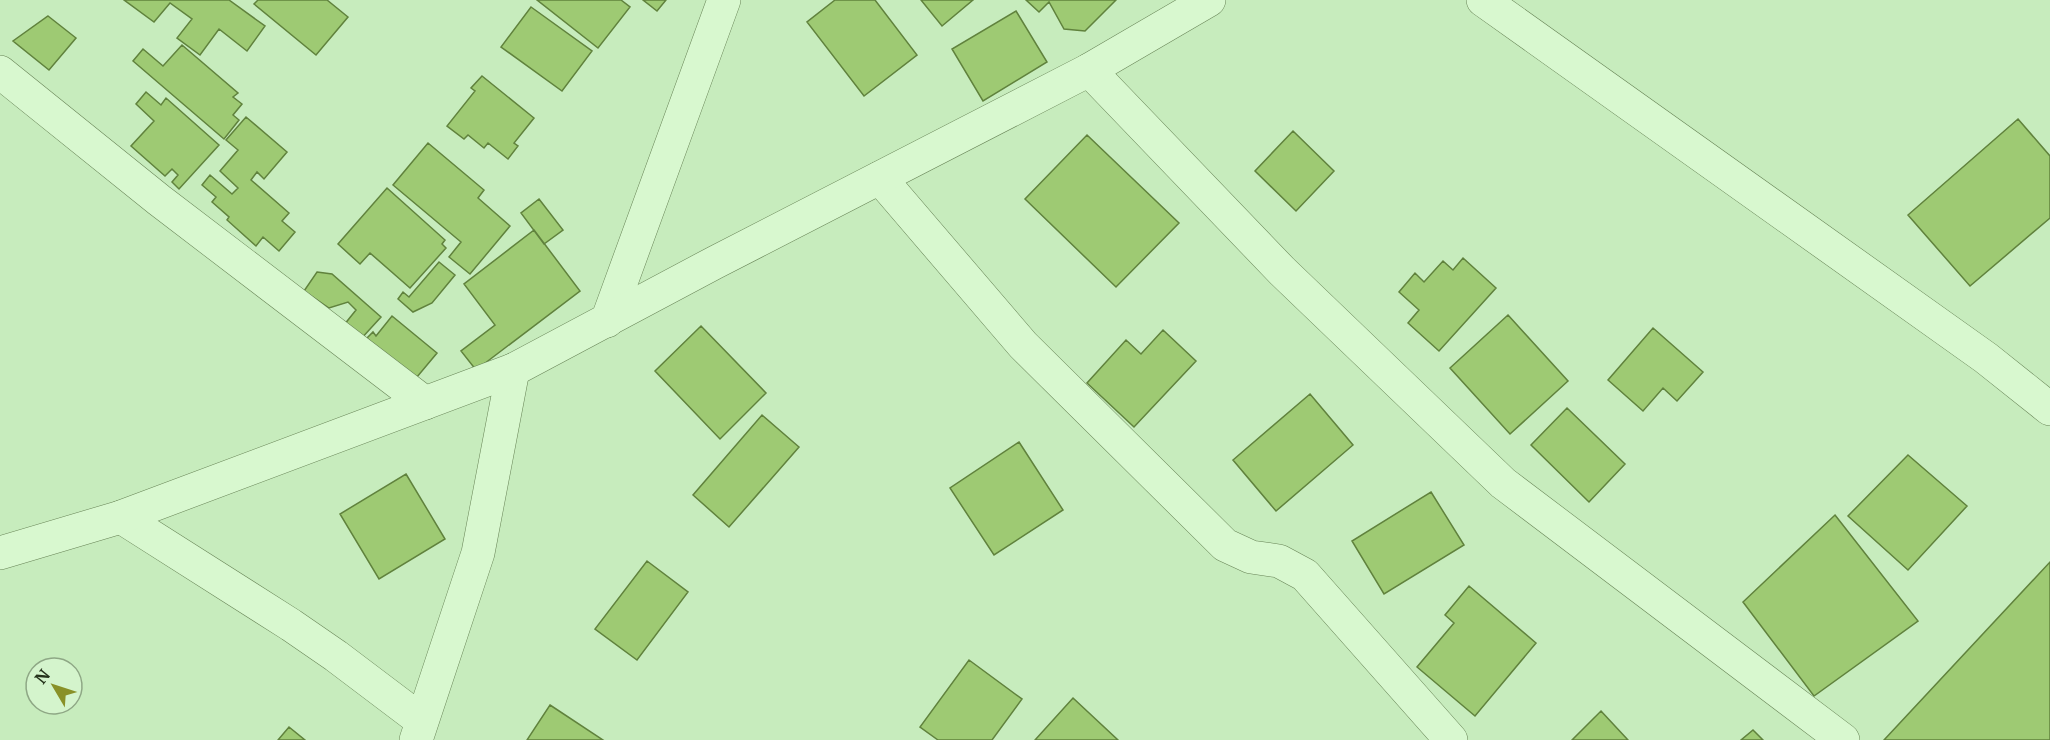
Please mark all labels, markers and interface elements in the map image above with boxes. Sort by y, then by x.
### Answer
north arrow [24,656,84,716]
text: N [31,665,54,688]

